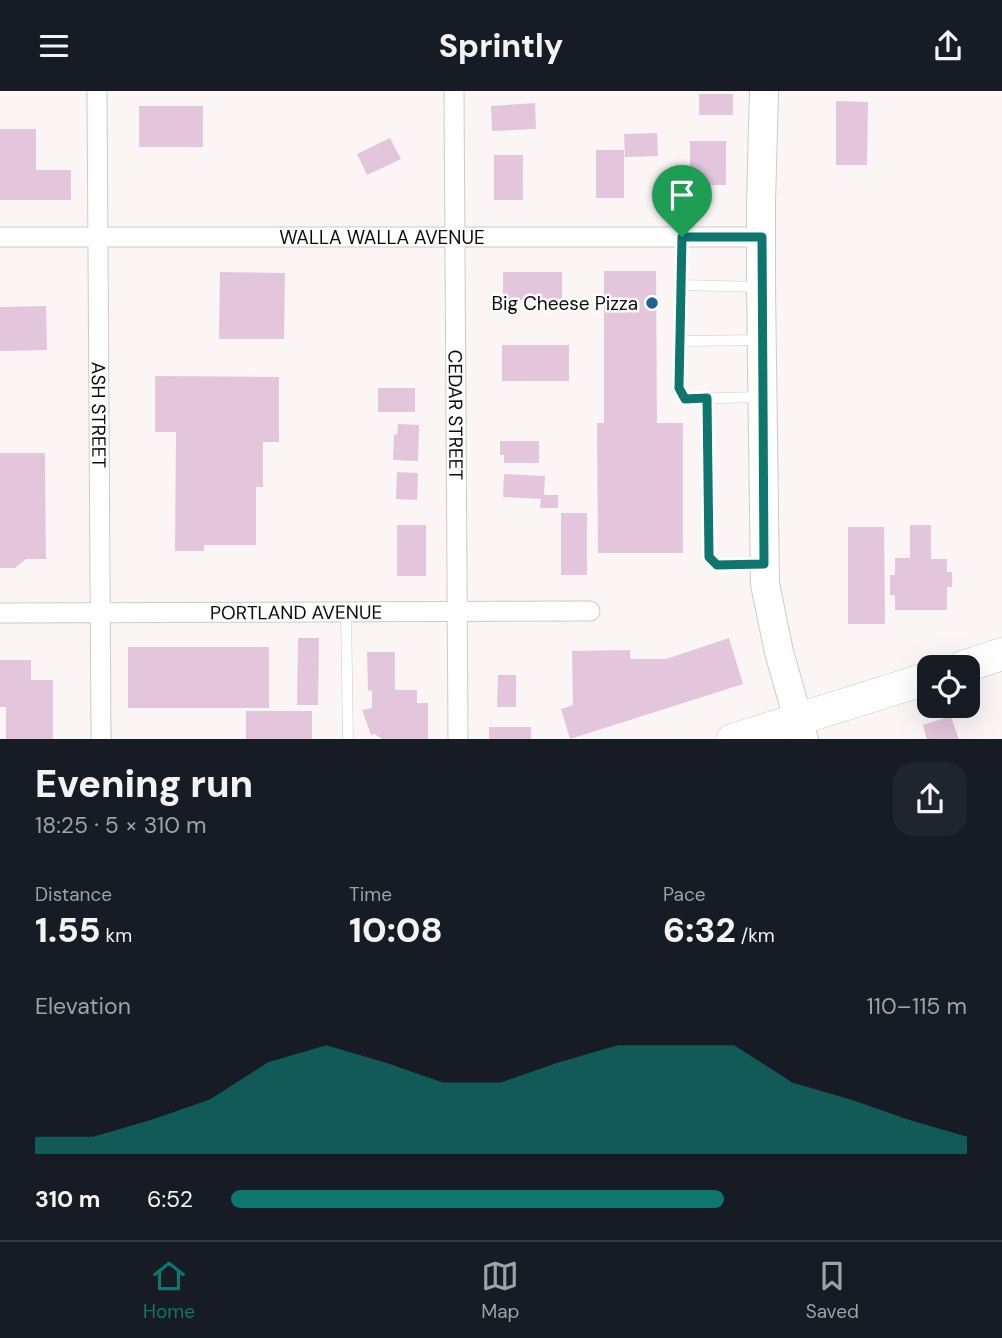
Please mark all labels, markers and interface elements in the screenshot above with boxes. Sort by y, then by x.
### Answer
text: Sprintly [439,25,563,67]
icon: menu [35,27,73,65]
icon: share [929,27,967,65]
pin [652,165,712,237]
icon: arrive [663,176,701,214]
street label: WALLA WALLA AVENUE [279,225,485,250]
place label: Big Cheese Pizza [491,291,638,316]
marker: Big Cheese Pizza [644,295,660,311]
street label: CEDAR STREET [443,350,469,481]
street label: ASH STREET [86,362,112,469]
street label: PORTLAND AVENUE [210,599,382,625]
map controls [917,655,980,718]
button: locate [917,655,980,718]
text: Evening run [35,759,253,809]
button: share [893,762,967,836]
text: 18:25 · 5 × 310 m [35,810,207,840]
text: Distance [35,882,112,907]
text: Time [349,882,392,907]
text: Pace [663,882,706,907]
text: 1.55 [35,907,101,953]
text: 10:08 [349,907,443,953]
text: 6:32 [663,907,736,953]
text: km [101,923,132,948]
text: /km [736,923,775,948]
text: Elevation [35,991,131,1021]
text: 110–115 m [867,991,967,1021]
text: 310 m [35,1184,100,1214]
text: 6:52 [147,1184,193,1214]
tab: Home [143,1257,195,1324]
tab: Map [481,1257,519,1324]
tab: Saved [806,1257,859,1324]

